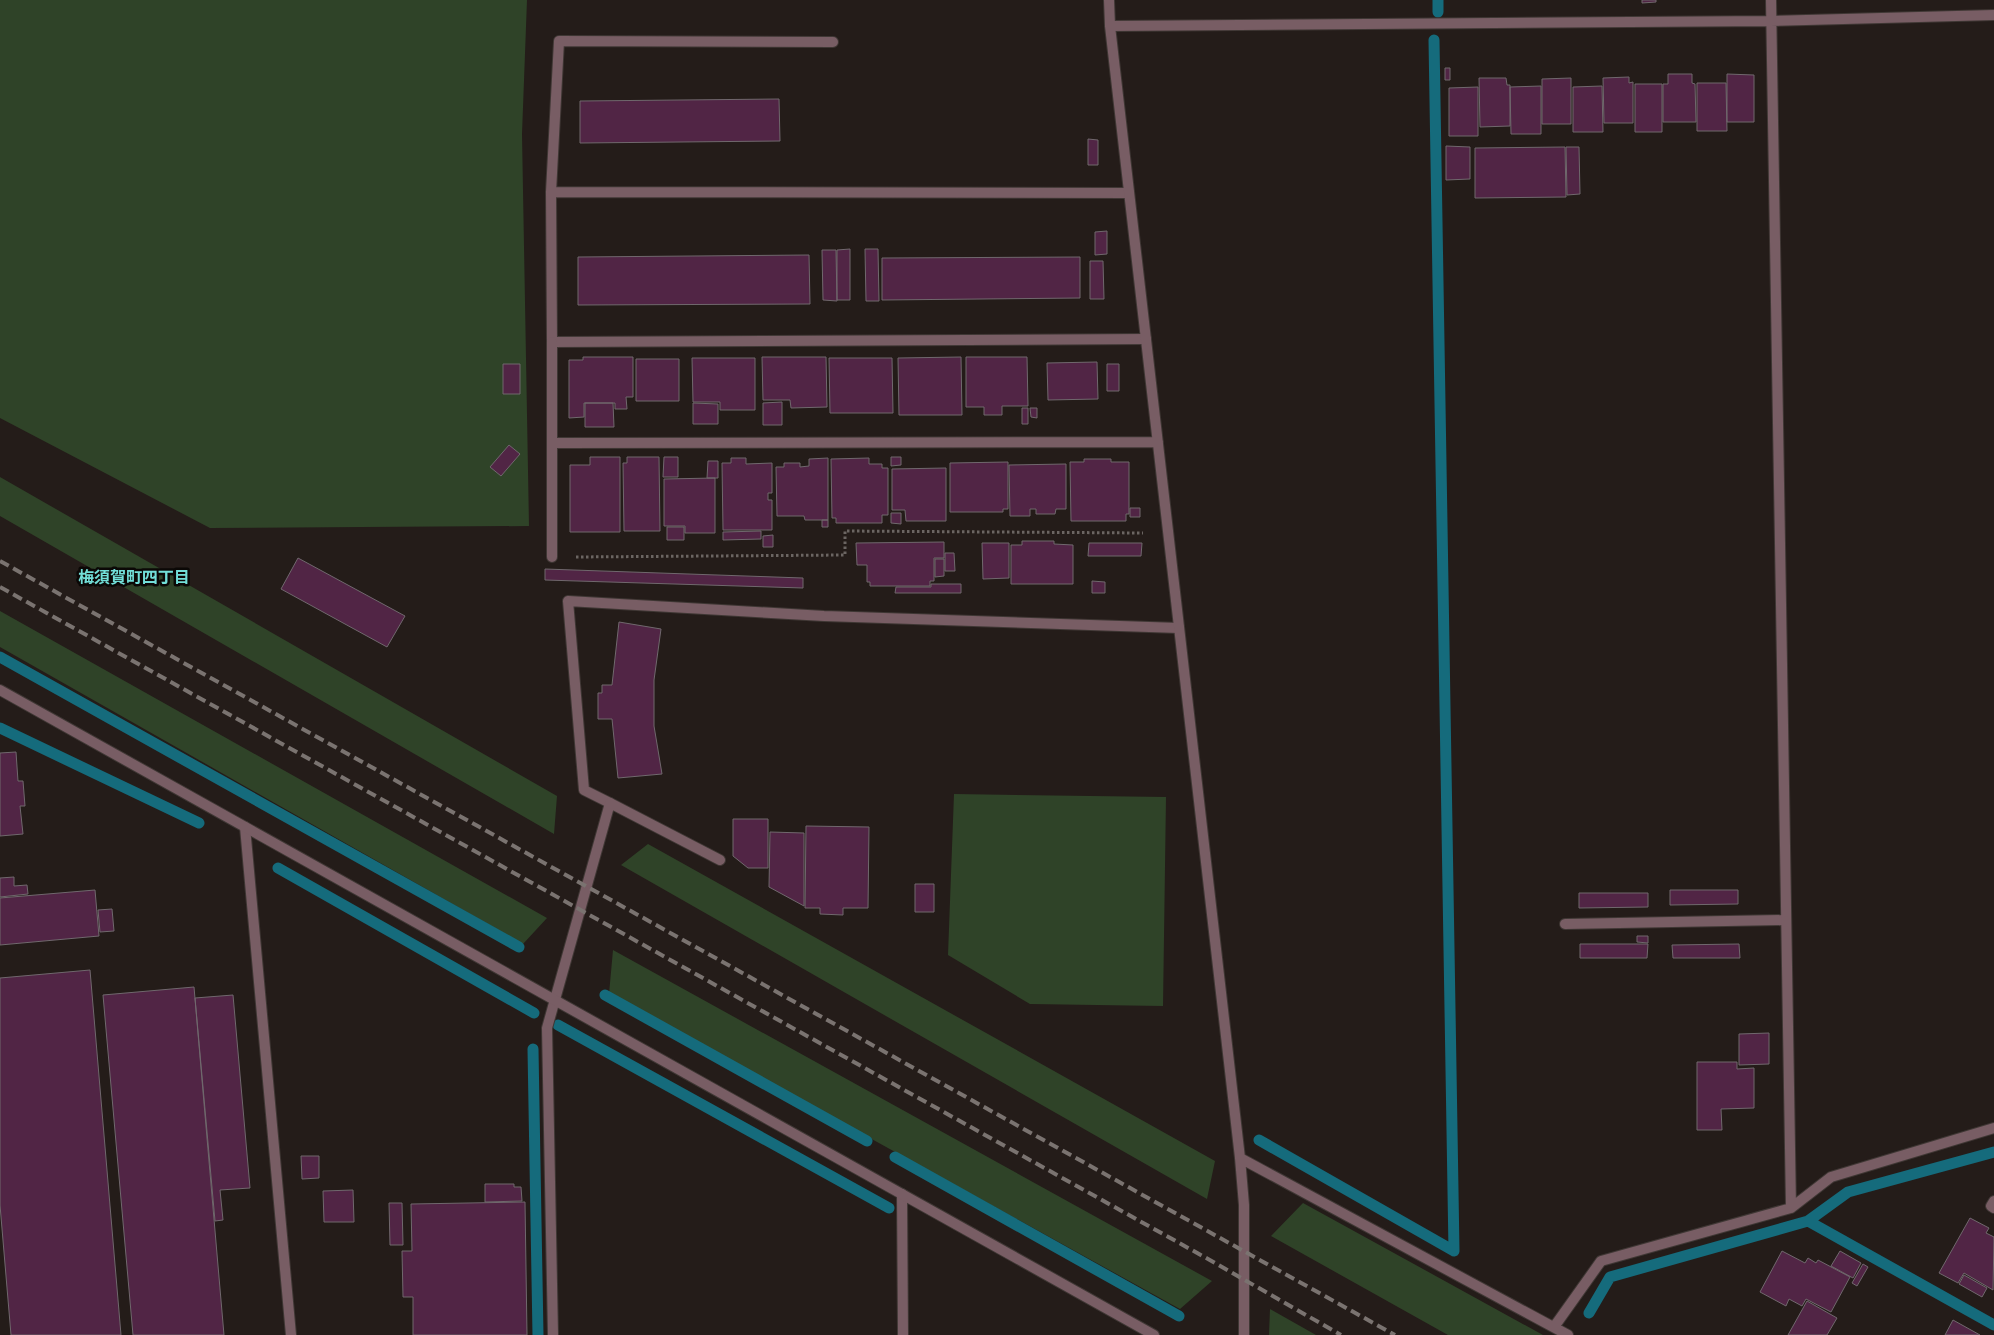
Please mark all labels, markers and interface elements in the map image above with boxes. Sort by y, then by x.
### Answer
district label: 梅須賀町四丁目 [78,569,190,588]

